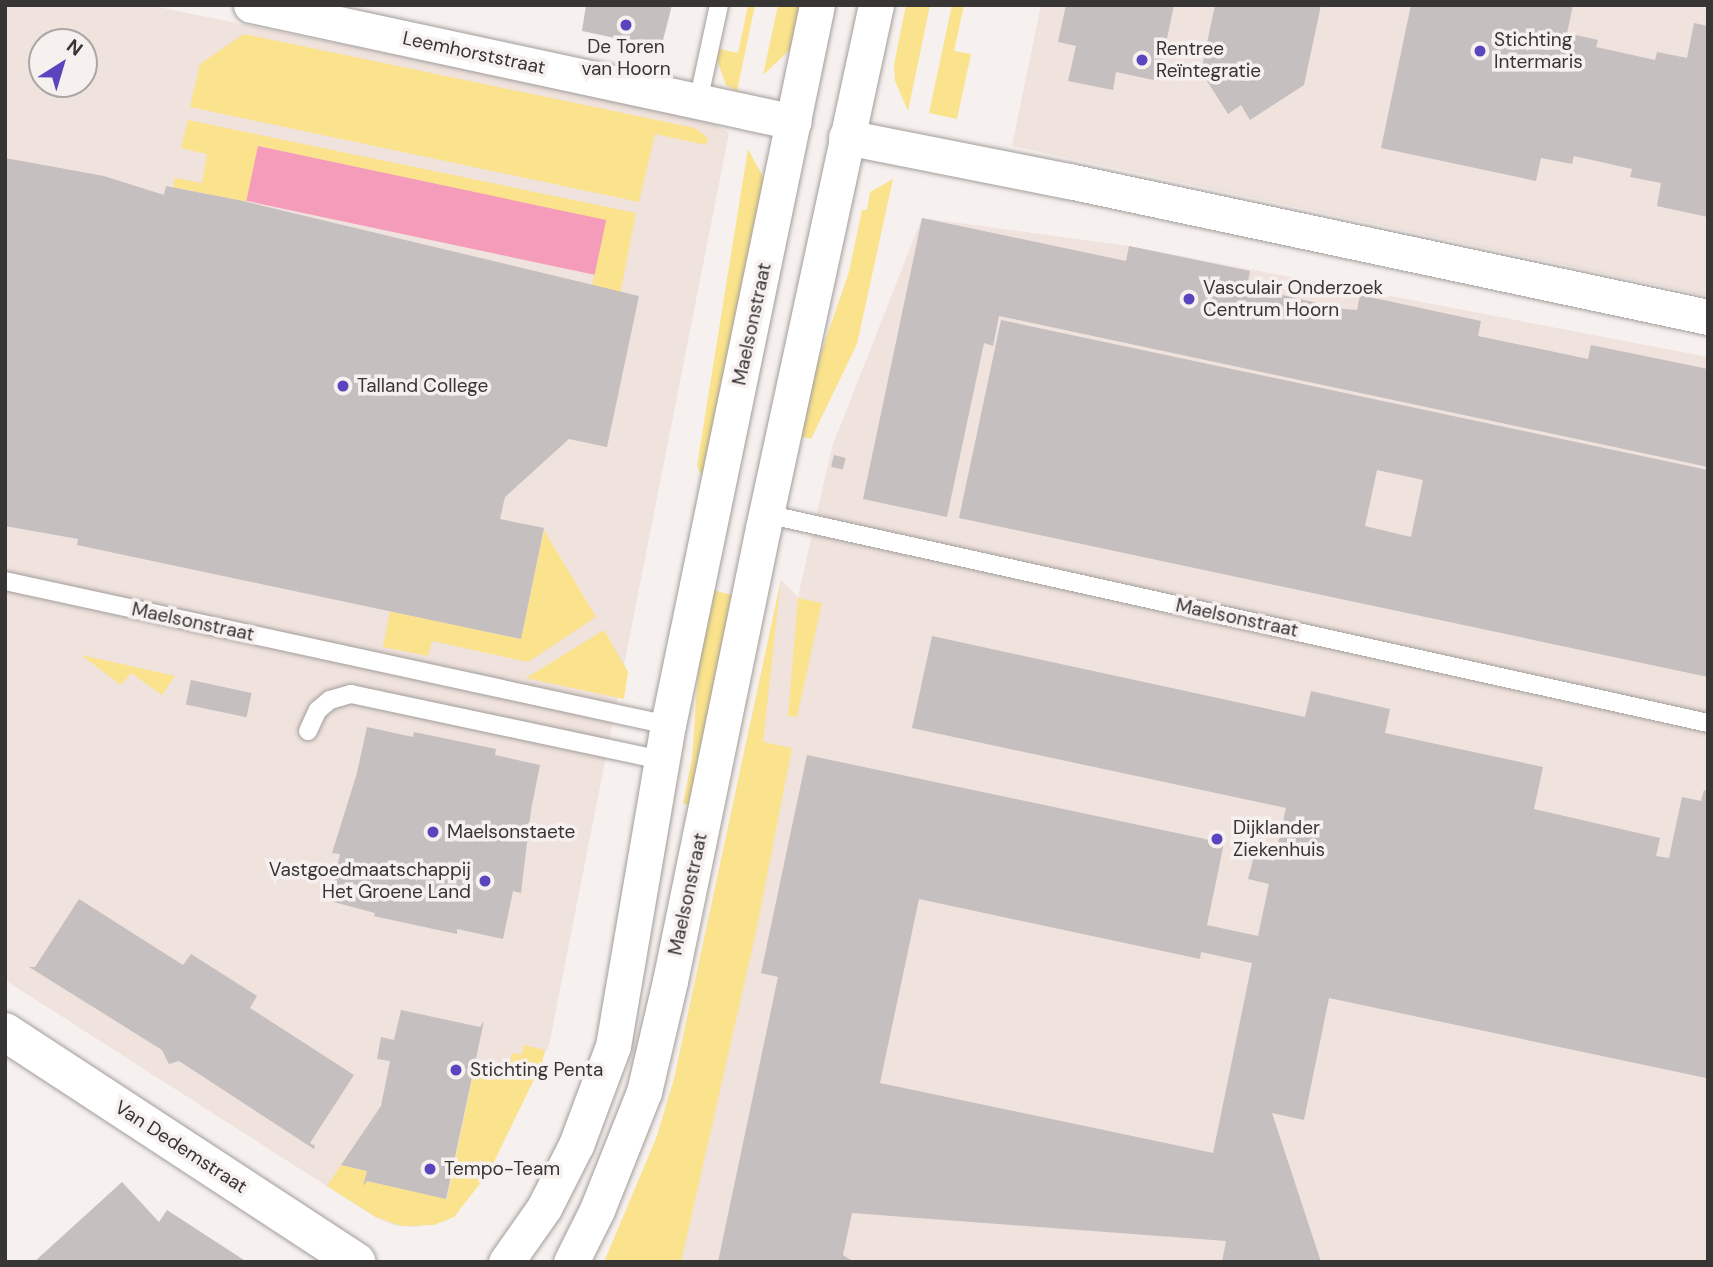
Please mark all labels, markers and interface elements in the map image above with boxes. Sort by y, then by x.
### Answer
marker: De Toren van Hoorn [618,17,634,33]
street label: Leemhorststraat [401,27,547,79]
north arrow [28,28,98,98]
place label: Stichting Intermaris [1494,29,1583,73]
text: N [62,33,88,62]
place label: De Toren van Hoorn [581,36,671,80]
place label: Rentree Reïntegratie [1156,38,1261,82]
marker: Stichting Intermaris [1472,43,1488,59]
marker: Rentree Reïntegratie [1134,52,1150,68]
street label: Maelsonstraat [728,261,776,387]
place label: Vasculair Onderzoek Centrum Hoorn [1203,277,1383,321]
marker: Vasculair Onderzoek Centrum Hoorn [1181,291,1197,307]
place label: Talland College [357,375,488,397]
marker: Talland College [335,378,351,394]
street label: Maelsonstraat [1174,594,1300,642]
street label: Maelsonstraat [130,598,256,646]
place label: Dijklander Ziekenhuis [1233,817,1325,861]
place label: Maelsonstaete [447,821,575,843]
marker: Maelsonstaete [425,824,441,840]
marker: Dijklander Ziekenhuis [1207,829,1227,849]
street label: Maelsonstraat [664,831,712,957]
place label: Vastgoedmaatschappij Het Groene Land [269,859,471,903]
marker: Vastgoedmaatschappij Het Groene Land [477,873,493,889]
place label: Stichting Penta [470,1059,603,1081]
marker: Stichting Penta [448,1062,464,1078]
street label: Van Dedemstraat [111,1096,251,1198]
place label: Tempo-Team [444,1158,560,1180]
marker: Tempo-Team [422,1161,438,1177]

